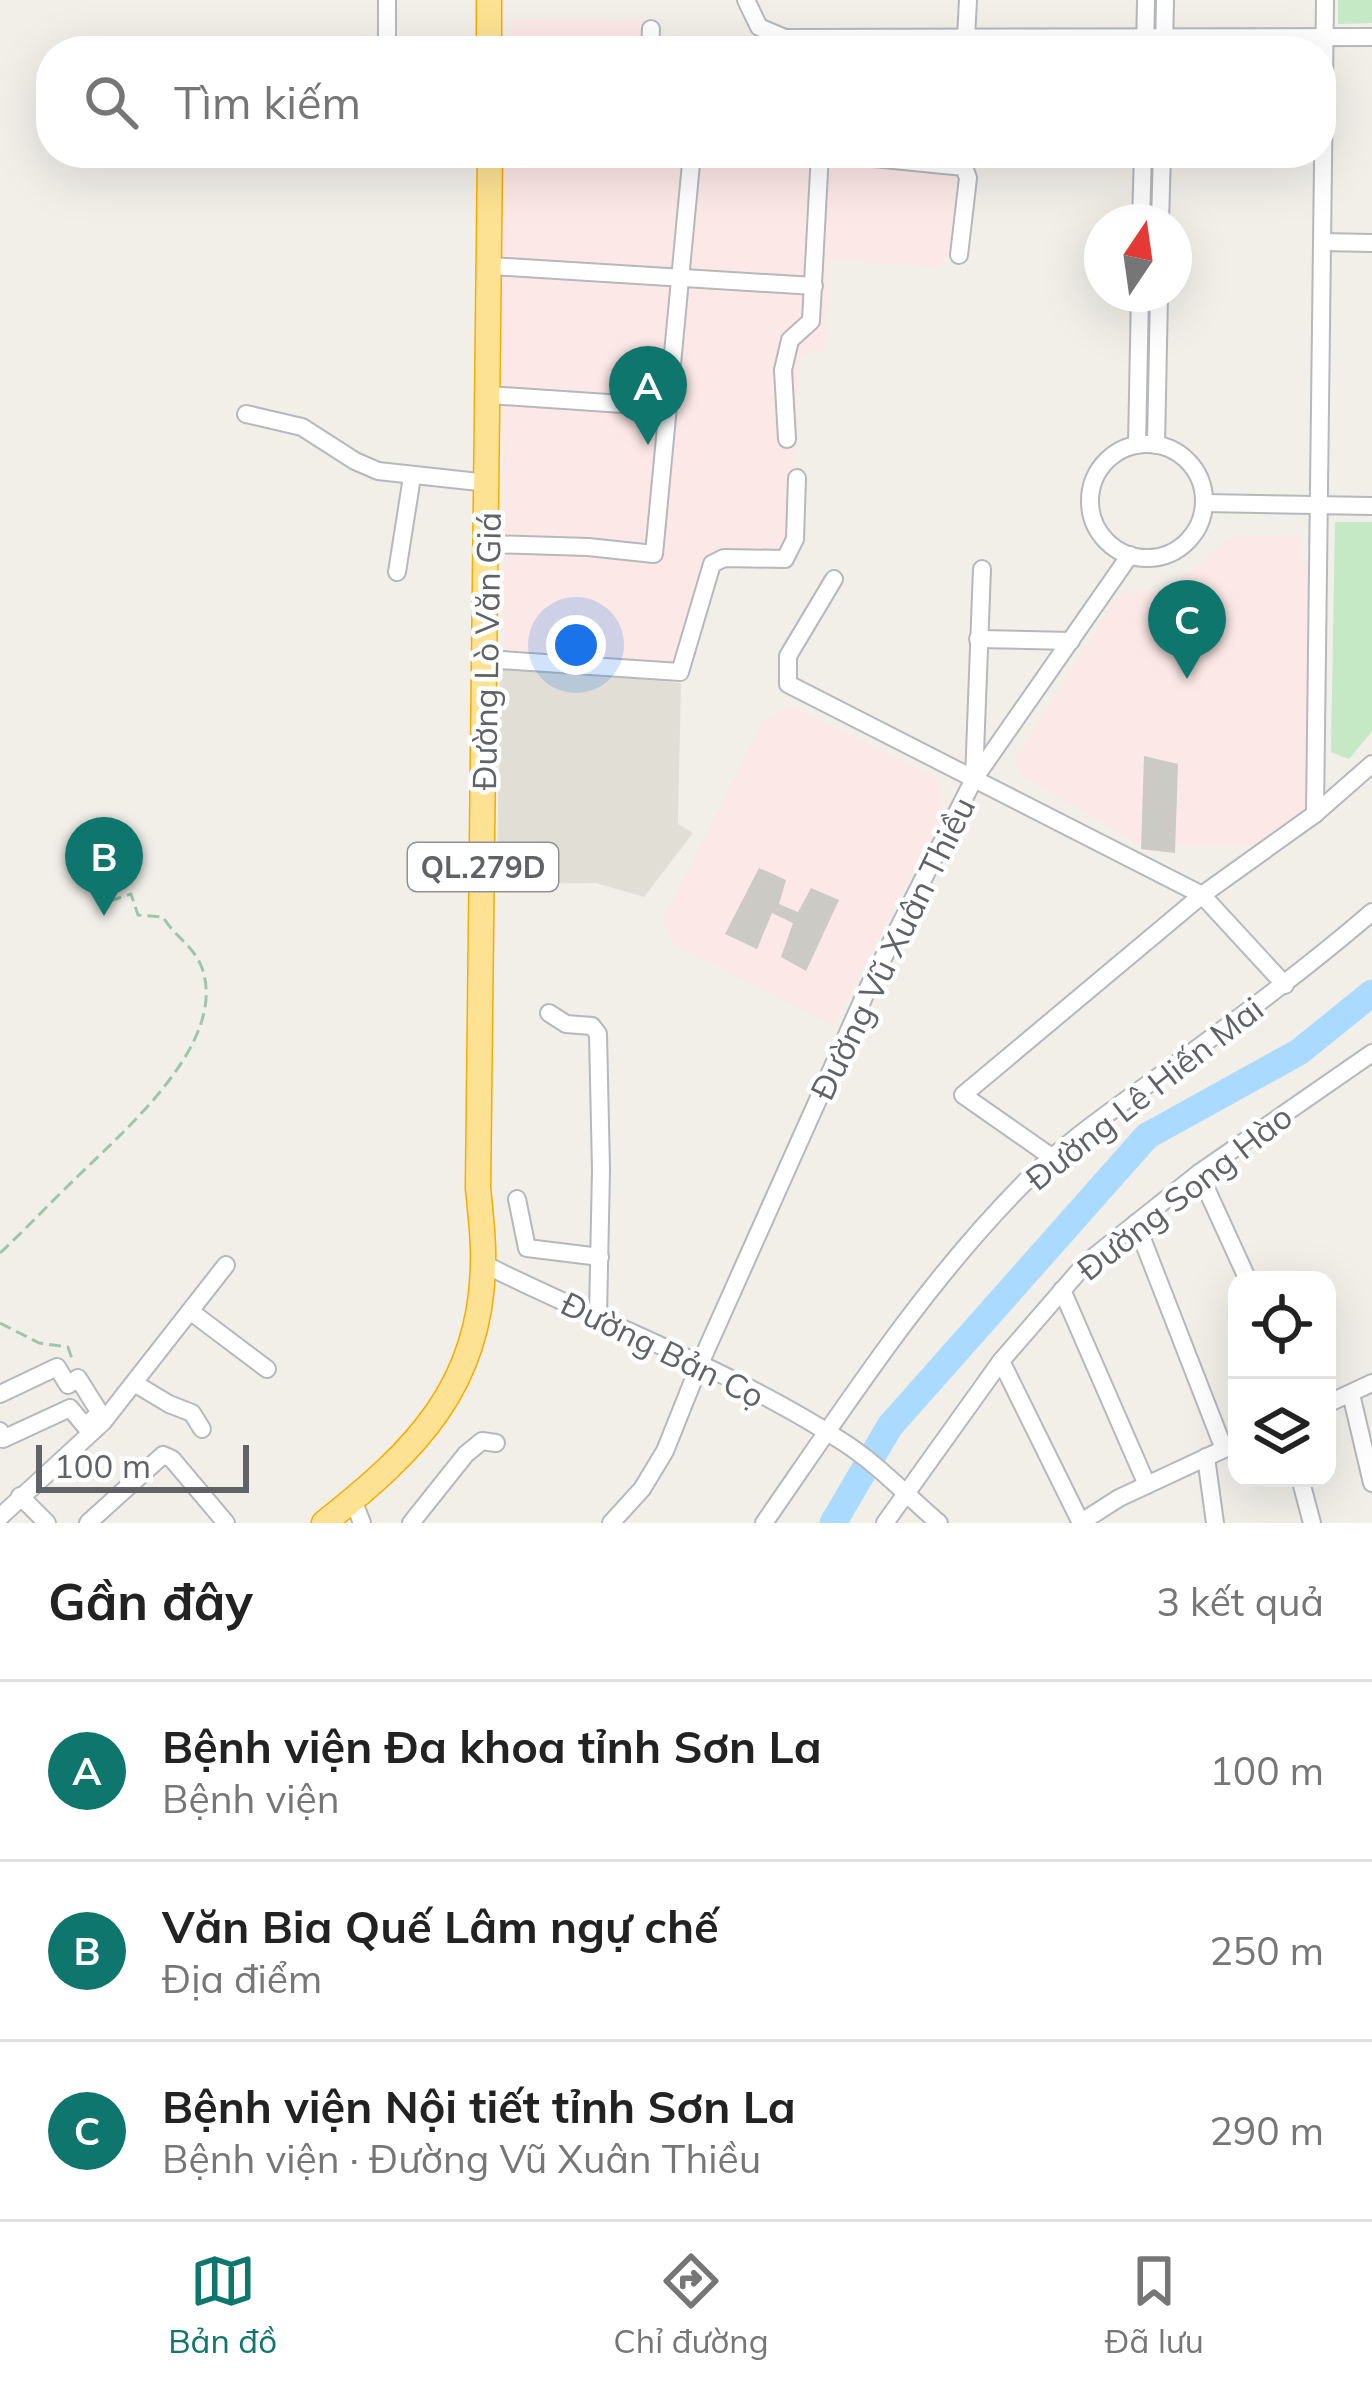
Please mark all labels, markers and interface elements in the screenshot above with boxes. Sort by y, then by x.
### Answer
search box [36,36,1336,168]
icon: search [78,69,144,135]
text: Tìm kiếm [174,74,361,130]
north arrow [1084,204,1192,312]
pin: A [609,346,687,445]
street label: Đường Lò Văn Giá [463,512,509,790]
pin: C [1148,580,1226,679]
your location [546,615,606,675]
street label: Đường Vũ Xuân Thiều [801,790,983,1106]
pin: B [65,817,143,916]
road number: QL.279D [408,843,558,891]
street label: Đường Lê Hiến Mai [1017,988,1271,1198]
street label: Đường Song Hào [1068,1095,1300,1289]
map controls [1228,1271,1336,1487]
button: locate [1228,1271,1336,1379]
street label: Đường Bản Cọ [555,1282,771,1416]
button: layers [1228,1379,1336,1487]
scale bar [36,1439,249,1492]
text: 100 m [54,1445,151,1486]
text: Gần đây [48,1569,253,1633]
text: 3 kết quả [1156,1577,1324,1626]
text: Bệnh viện Đa khoa tỉnh Sơn La [162,1718,822,1774]
text: A [72,1746,102,1795]
text: 100 m [1209,1746,1324,1795]
text: Bệnh viện [162,1774,340,1823]
text: Văn Bia Quế Lâm ngự chế [162,1898,719,1954]
text: B [74,1926,100,1975]
text: 250 m [1209,1926,1324,1975]
text: Địa điểm [162,1954,322,2003]
text: Bệnh viện Nội tiết tỉnh Sơn La [162,2078,796,2134]
text: C [74,2106,100,2155]
text: 290 m [1209,2106,1324,2155]
text: Bệnh viện · Đường Vũ Xuân Thiều [162,2134,761,2183]
tab: Bản đồ [168,2248,277,2361]
tab: Chỉ đường [613,2248,769,2361]
tab: Đã lưu [1105,2248,1204,2361]

